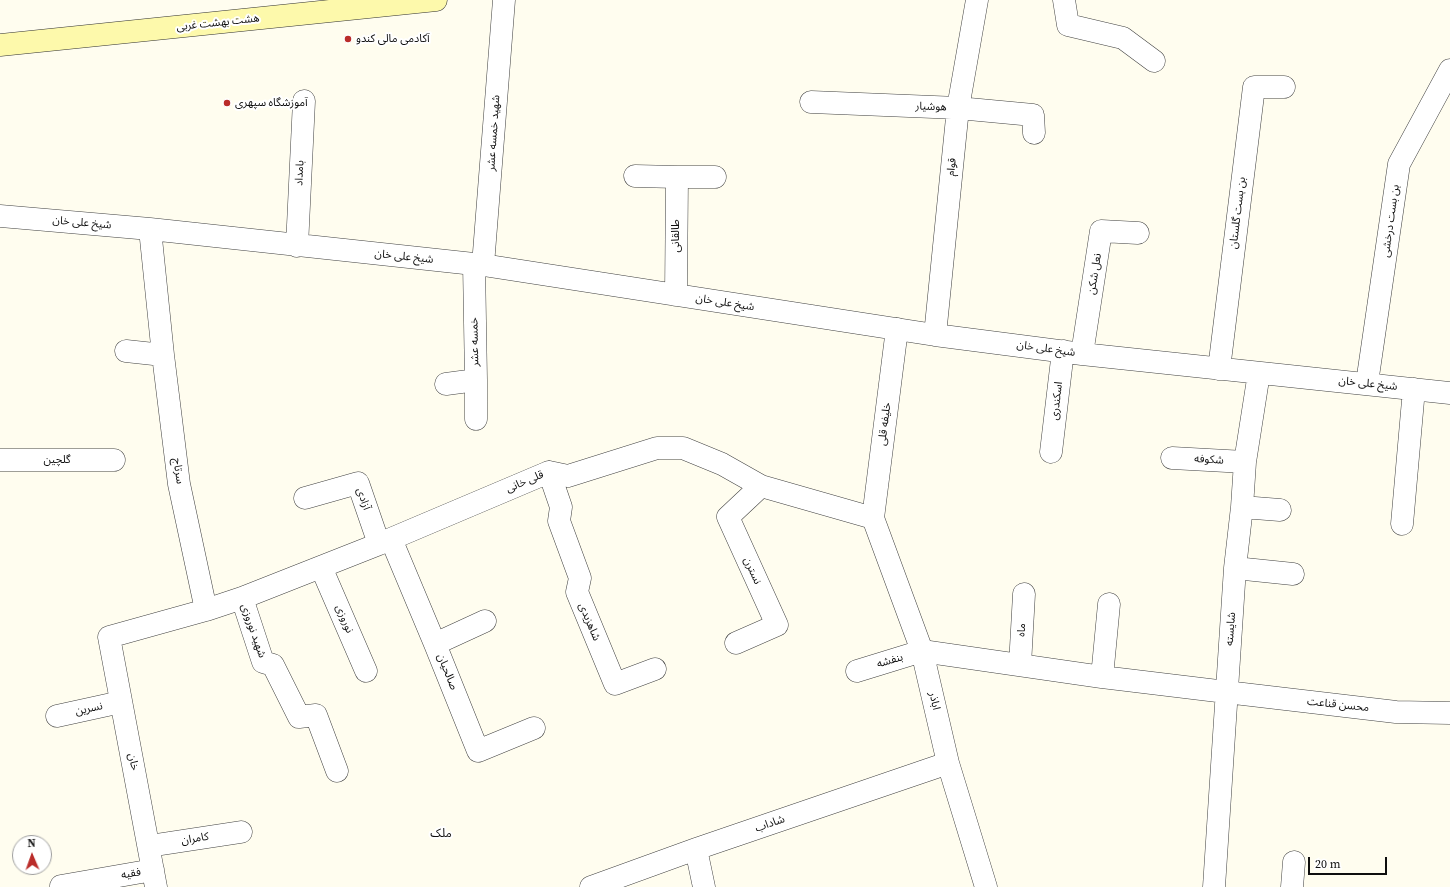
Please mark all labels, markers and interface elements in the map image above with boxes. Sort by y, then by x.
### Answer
street label: هشت بهشت غربی [176,12,260,34]
place label: آکادمی مالی کندو [356,32,430,46]
marker: آکادمی مالی کندو [343,34,353,44]
street label: شهید خمسه عشر [485,95,503,171]
place label: آموزشگاه سپهری [235,96,308,110]
marker: آموزشگاه سپهری [222,98,232,108]
street label: هوشیار [915,100,947,114]
street label: قوام [944,157,960,177]
street label: بامداد [293,160,307,186]
street label: بن بست گلستان [1227,176,1249,250]
street label: بن بست درخشی [1379,184,1403,258]
street label: شیخ علی خان [52,214,112,232]
street label: طالقانی [669,219,683,253]
street label: شیخ علی خان [374,247,434,267]
street label: نعل شکن [1085,252,1105,296]
street label: شیخ علی خان [695,292,755,314]
street label: خمسه عشر [468,317,482,367]
street label: شیخ علی خان [1016,338,1076,360]
street label: شیخ علی خان [1338,374,1398,394]
street label: اسکندری [1048,381,1066,421]
street label: خلیفه قلی [876,402,894,446]
street label: گلچین [44,453,70,467]
street label: شکوفه [1194,453,1224,467]
street label: سرتاج [170,457,186,485]
street label: قلی خانی [504,468,546,496]
street label: آزادی [353,486,373,512]
street label: نسترن [740,555,764,587]
street label: شاهزیدی [575,601,603,643]
street label: شهید نوروزی [238,602,268,660]
street label: نوروزی [332,603,356,635]
street label: شایسته [1223,612,1239,646]
street label: ماه [1015,623,1029,637]
street label: بنفشه [875,651,905,671]
street label: صالحیان [434,652,460,692]
street label: اباذر [926,691,942,711]
street label: محسن قناعت [1306,695,1370,715]
street label: نسرین [74,700,104,718]
street label: خان [125,752,141,772]
street label: شاداب [753,813,787,835]
district label: ملک [430,827,452,841]
street label: کامران [180,830,210,848]
north arrow [12,835,52,875]
text: N [27,836,36,851]
scale bar [1310,849,1389,875]
text: 20 m [1315,856,1341,872]
street label: فقیه [120,866,142,882]

